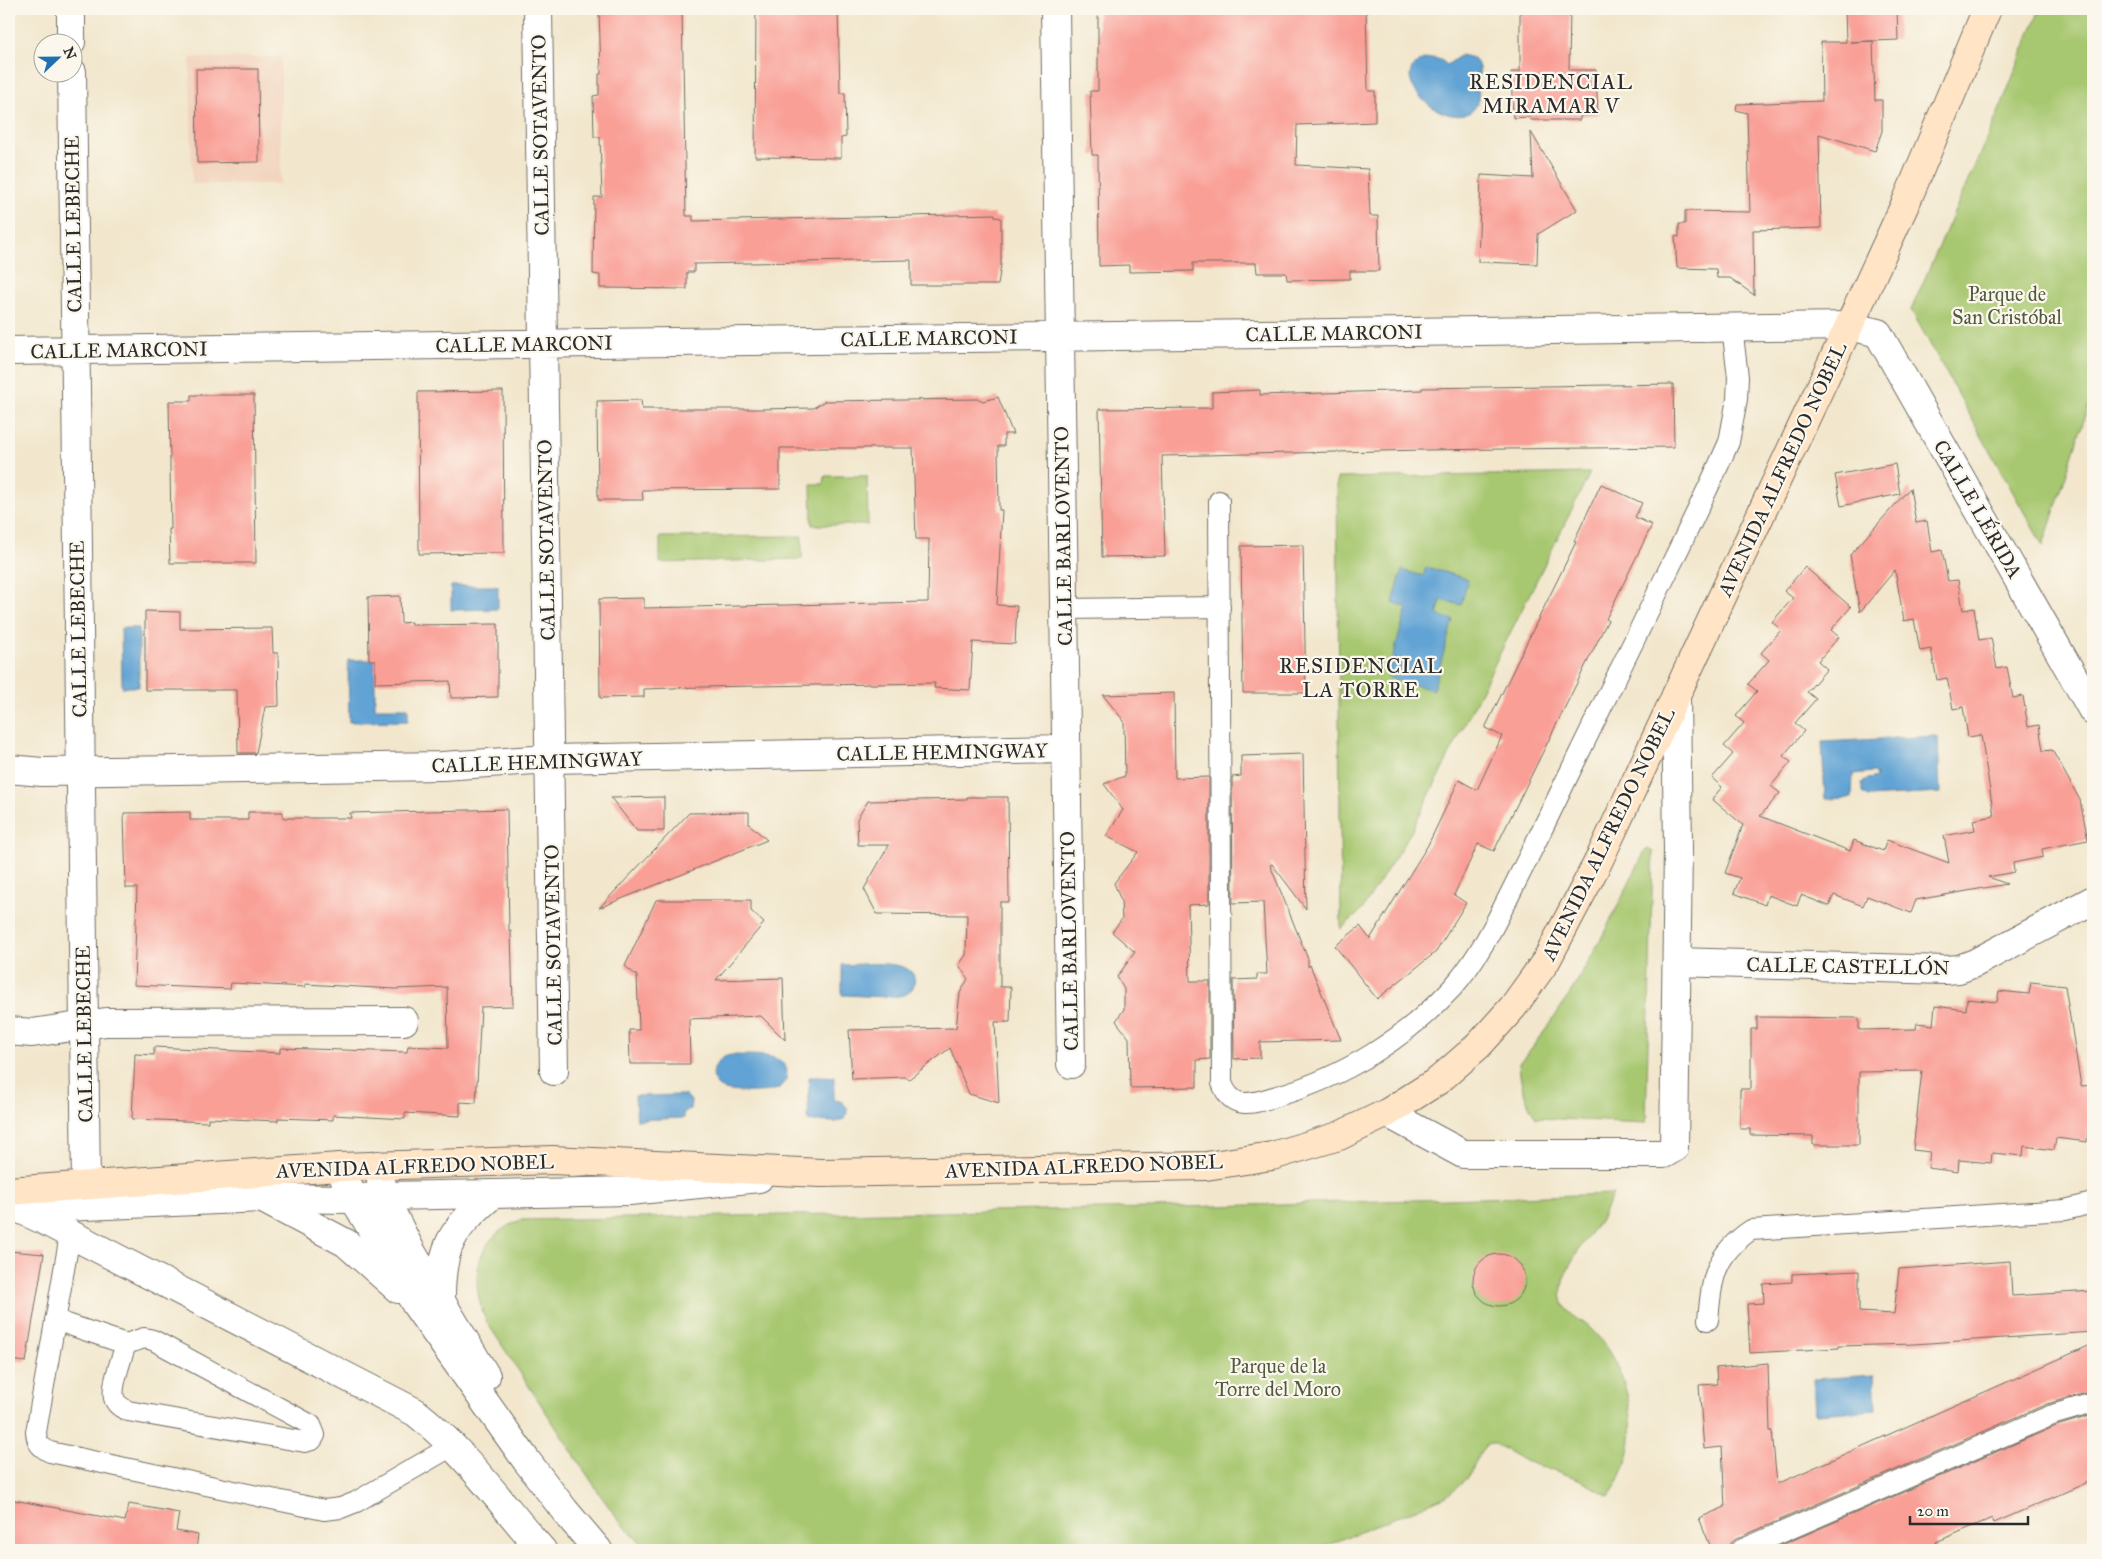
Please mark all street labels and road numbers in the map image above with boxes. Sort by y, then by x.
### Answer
street label: CALLE SOTAVENTO [526,34,554,236]
street label: CALLE LEBECHE [59,135,87,313]
street label: CALLE MARCONI [1245,319,1423,347]
street label: CALLE MARCONI [840,324,1018,352]
street label: CALLE MARCONI [435,330,613,358]
street label: CALLE MARCONI [30,336,208,364]
street label: AVENIDA ALFREDO NOBEL [1712,338,1852,601]
street label: CALLE BARLOVENTO [1049,426,1077,646]
street label: CALLE LÉRIDA [1929,434,2029,583]
street label: CALLE SOTAVENTO [532,439,560,641]
street label: CALLE LEBECHE [64,540,92,718]
street label: AVENIDA ALFREDO NOBEL [1536,704,1680,965]
street label: CALLE HEMINGWAY [836,738,1049,766]
street label: CALLE HEMINGWAY [431,746,644,778]
street label: CALLE BARLOVENTO [1055,831,1083,1051]
street label: CALLE SOTAVENTO [539,844,567,1046]
street label: CALLE LEBECHE [70,945,98,1123]
street label: CALLE CASTELLÓN [1746,950,1950,980]
street label: AVENIDA ALFREDO NOBEL [275,1149,555,1183]
street label: AVENIDA ALFREDO NOBEL [944,1149,1224,1183]

